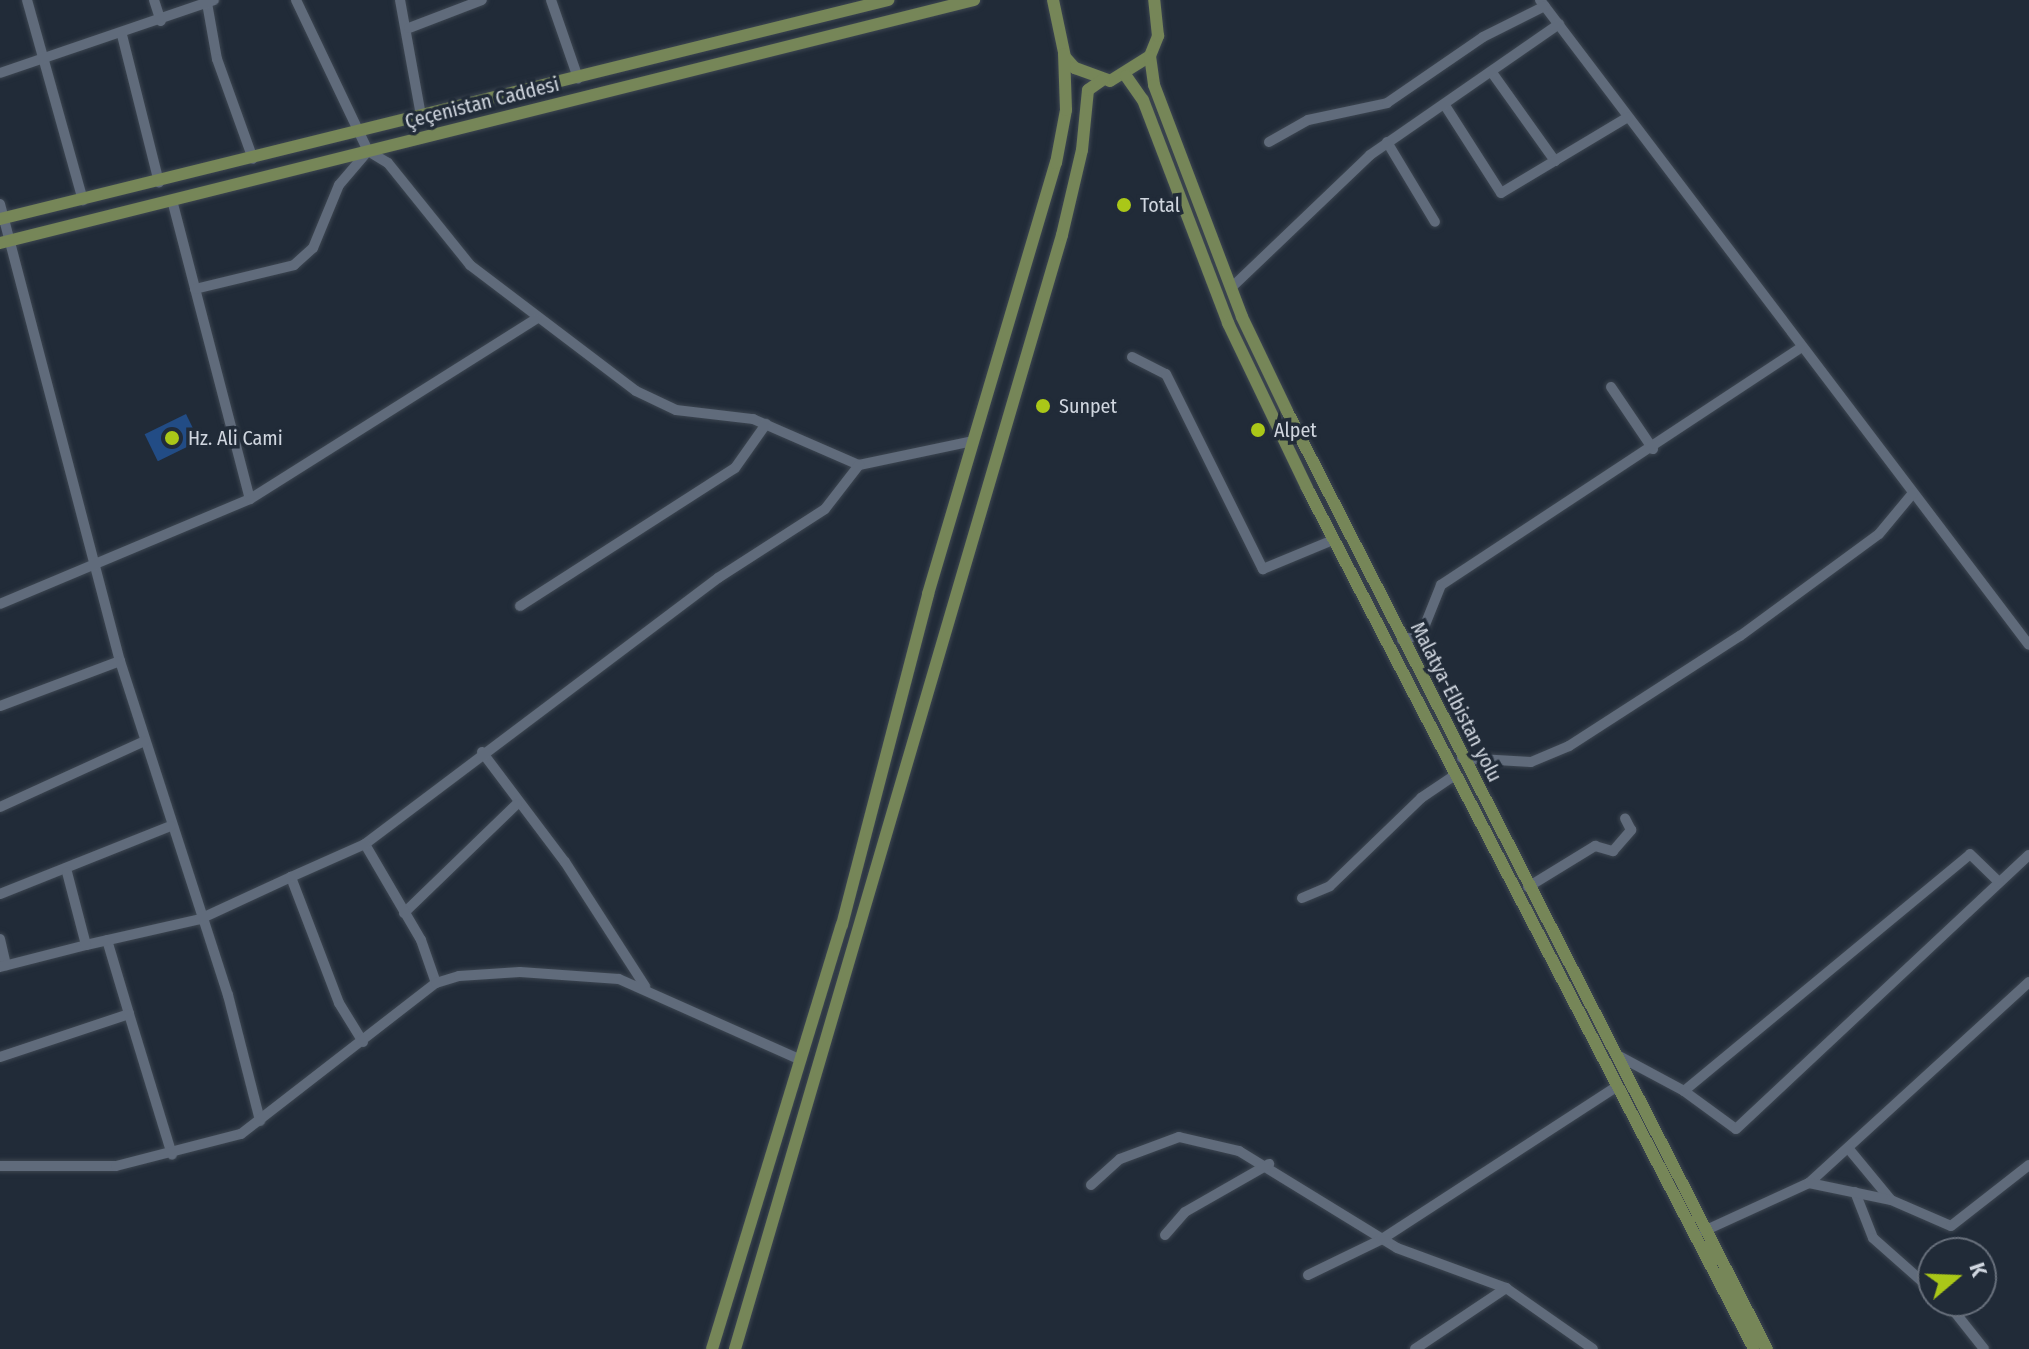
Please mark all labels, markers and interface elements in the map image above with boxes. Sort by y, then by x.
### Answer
street label: Çeçenistan Caddesi [402,72,562,134]
place label: Total [1140,193,1180,217]
marker: Total [1115,196,1133,214]
place label: Sunpet [1059,394,1117,418]
marker: Sunpet [1034,397,1052,415]
place label: Alpet [1274,418,1317,442]
marker: Alpet [1249,421,1267,439]
place label: Hz. Ali Cami [188,426,283,450]
marker: Hz. Ali Cami [163,429,181,447]
street label: Malatya-Elbistan yolu [1405,618,1507,786]
north arrow [1917,1237,1997,1317]
text: K [1963,1259,1993,1280]

